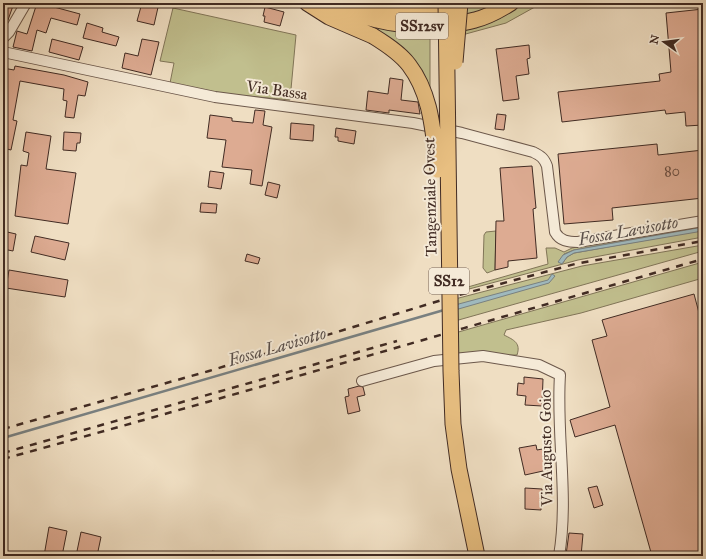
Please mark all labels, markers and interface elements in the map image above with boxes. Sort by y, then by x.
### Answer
road number: SS12sv [396,13,448,39]
north arrow [644,22,684,62]
text: N [647,33,662,46]
street label: Via Bassa [244,76,309,104]
street label: Tangenziale Ovest [419,137,442,257]
house number: 80 [664,163,680,180]
water label: Fossa Lavisotto [575,212,680,250]
road number: SS12 [429,268,469,294]
water label: Fossa Lavisotto [225,323,329,371]
street label: Via Augusto Goio [535,390,558,507]

